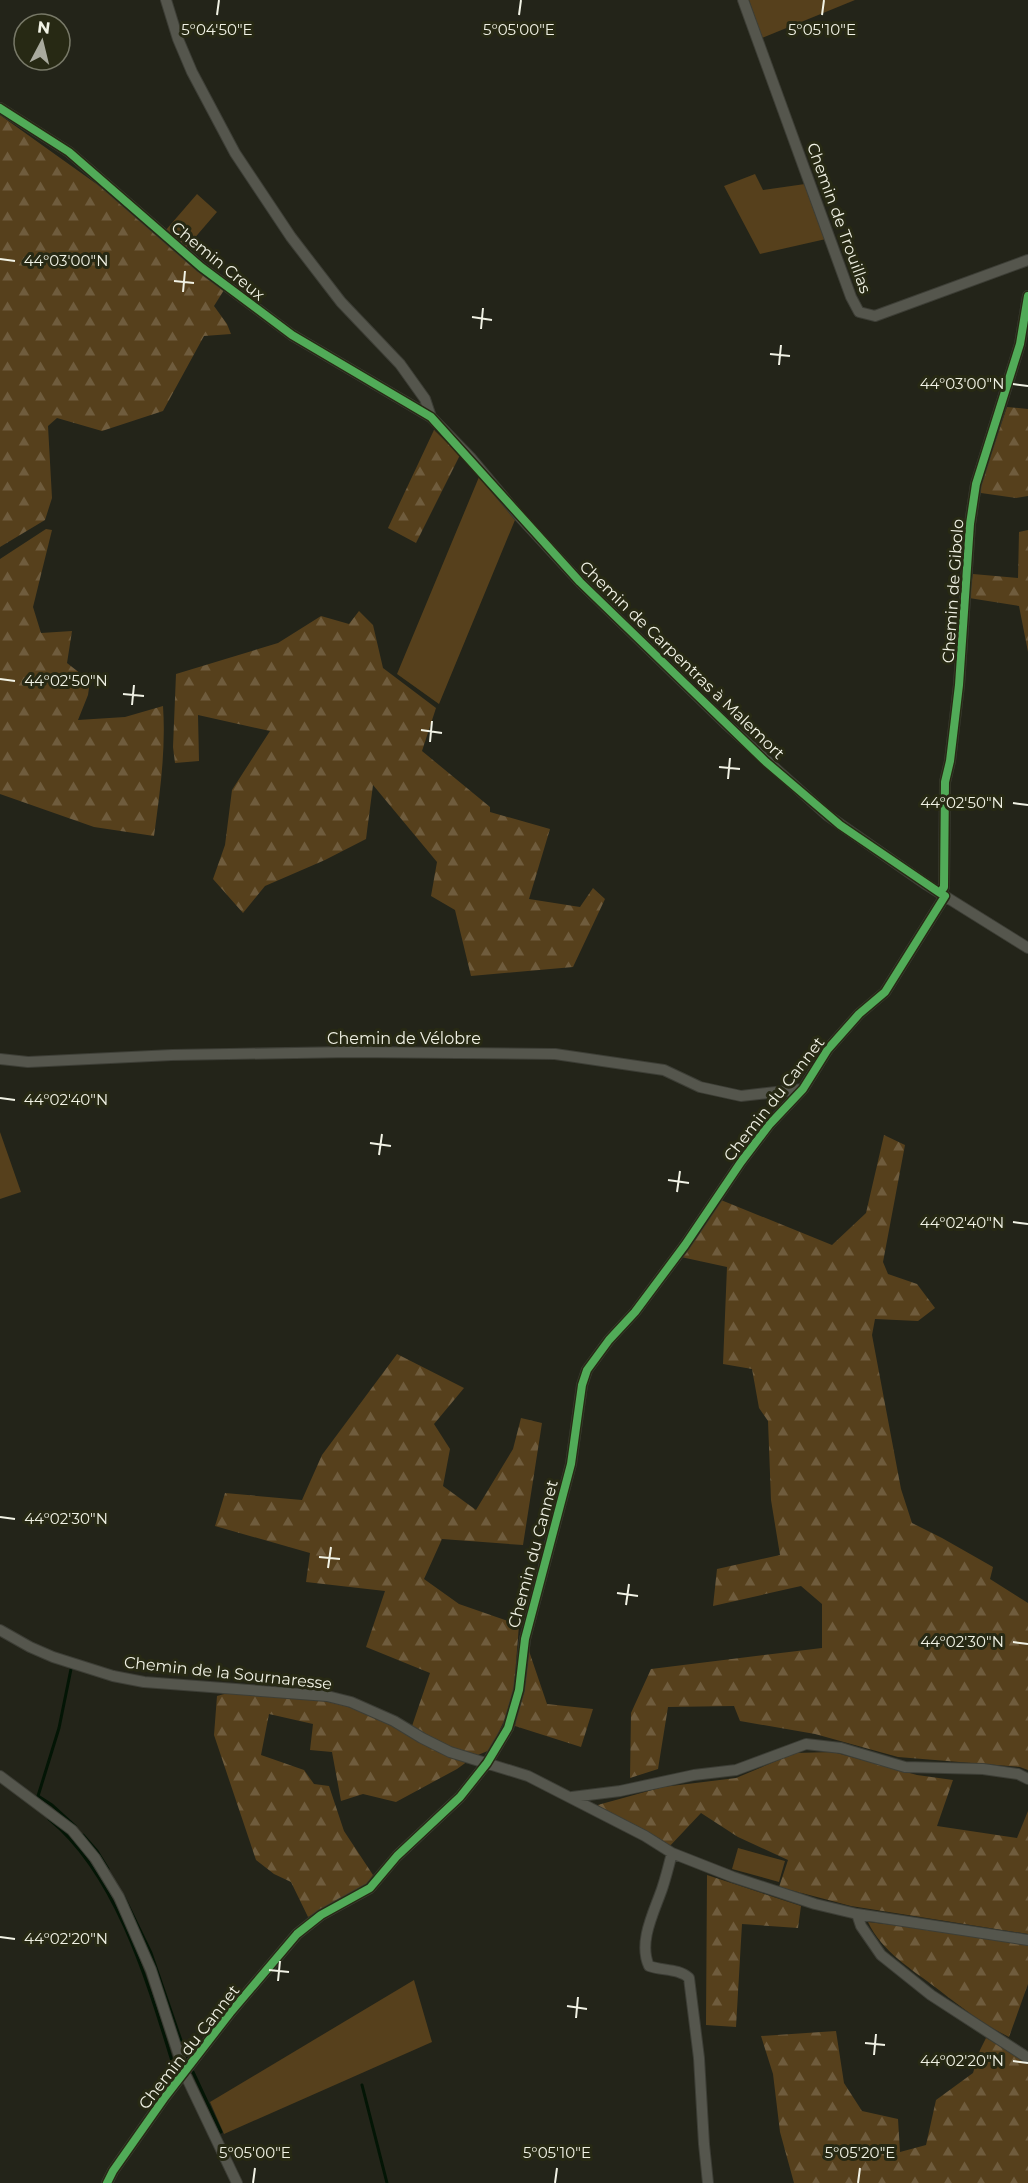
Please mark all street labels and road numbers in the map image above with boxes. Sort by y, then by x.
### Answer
street label: Chemin de Trouillas [803,140,875,296]
street label: Chemin Creux [167,218,269,305]
street label: Chemin de Gibolo [938,518,968,664]
street label: Chemin de Carpentras à Malemort [576,557,789,763]
street label: Chemin de Vélobre [327,1029,481,1048]
street label: Chemin du Cannet [720,1033,829,1165]
street label: Chemin du Cannet [504,1477,562,1630]
street label: Chemin de la Sournaresse [123,1653,333,1693]
street label: Chemin du Cannet [135,1981,244,2113]

